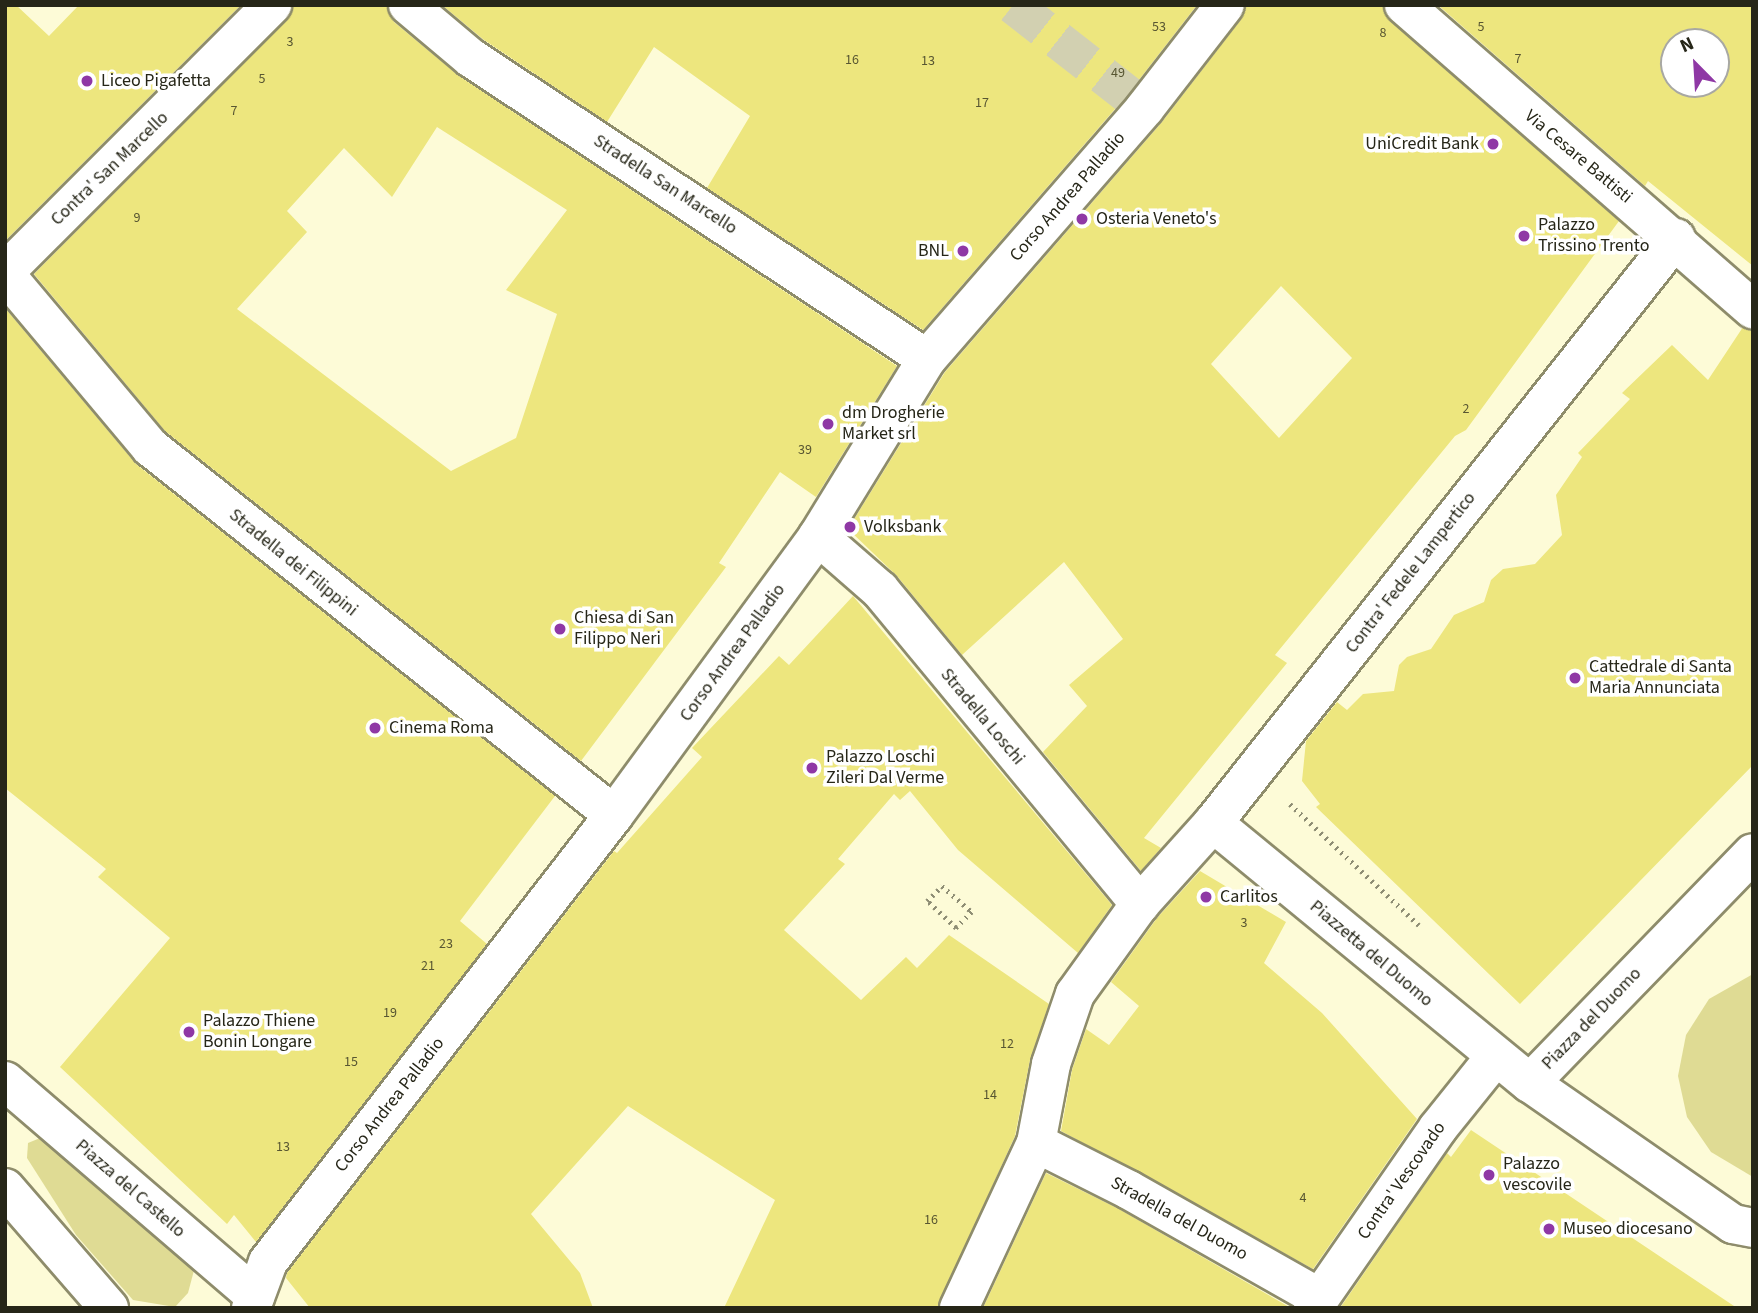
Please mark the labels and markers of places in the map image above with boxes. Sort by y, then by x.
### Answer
place label: Liceo Pigafetta [101,70,211,92]
marker: Liceo Pigafetta [79,73,95,89]
place label: UniCredit Bank [1365,133,1479,155]
marker: UniCredit Bank [1485,136,1501,152]
place label: Osteria Veneto's [1096,208,1217,230]
marker: Osteria Veneto's [1074,211,1090,227]
place label: Palazzo Trissino Trento [1538,215,1649,258]
marker: Palazzo Trissino Trento [1516,228,1532,244]
place label: BNL [918,240,949,262]
marker: BNL [955,243,971,259]
place label: dm Drogherie Market srl [842,403,945,446]
marker: dm Drogherie Market srl [820,416,836,432]
place label: Volksbank [864,516,941,538]
marker: Volksbank [842,519,858,535]
place label: Chiesa di San Filippo Neri [574,608,674,650]
marker: Chiesa di San Filippo Neri [552,621,568,637]
place label: Cattedrale di Santa Maria Annunciata [1589,657,1732,700]
marker: Cattedrale di Santa Maria Annunciata [1567,670,1583,686]
place label: Cinema Roma [389,717,494,739]
marker: Cinema Roma [367,720,383,736]
place label: Palazzo Loschi Zileri Dal Verme [826,747,944,790]
marker: Palazzo Loschi Zileri Dal Verme [804,760,820,776]
place label: Carlitos [1220,886,1278,908]
marker: Carlitos [1198,889,1214,905]
place label: Palazzo Thiene Bonin Longare [203,1011,315,1054]
marker: Palazzo Thiene Bonin Longare [181,1024,197,1040]
place label: Palazzo vescovile [1503,1154,1572,1196]
marker: Palazzo vescovile [1481,1167,1497,1183]
place label: Museo diocesano [1563,1218,1693,1240]
marker: Museo diocesano [1541,1221,1557,1237]

